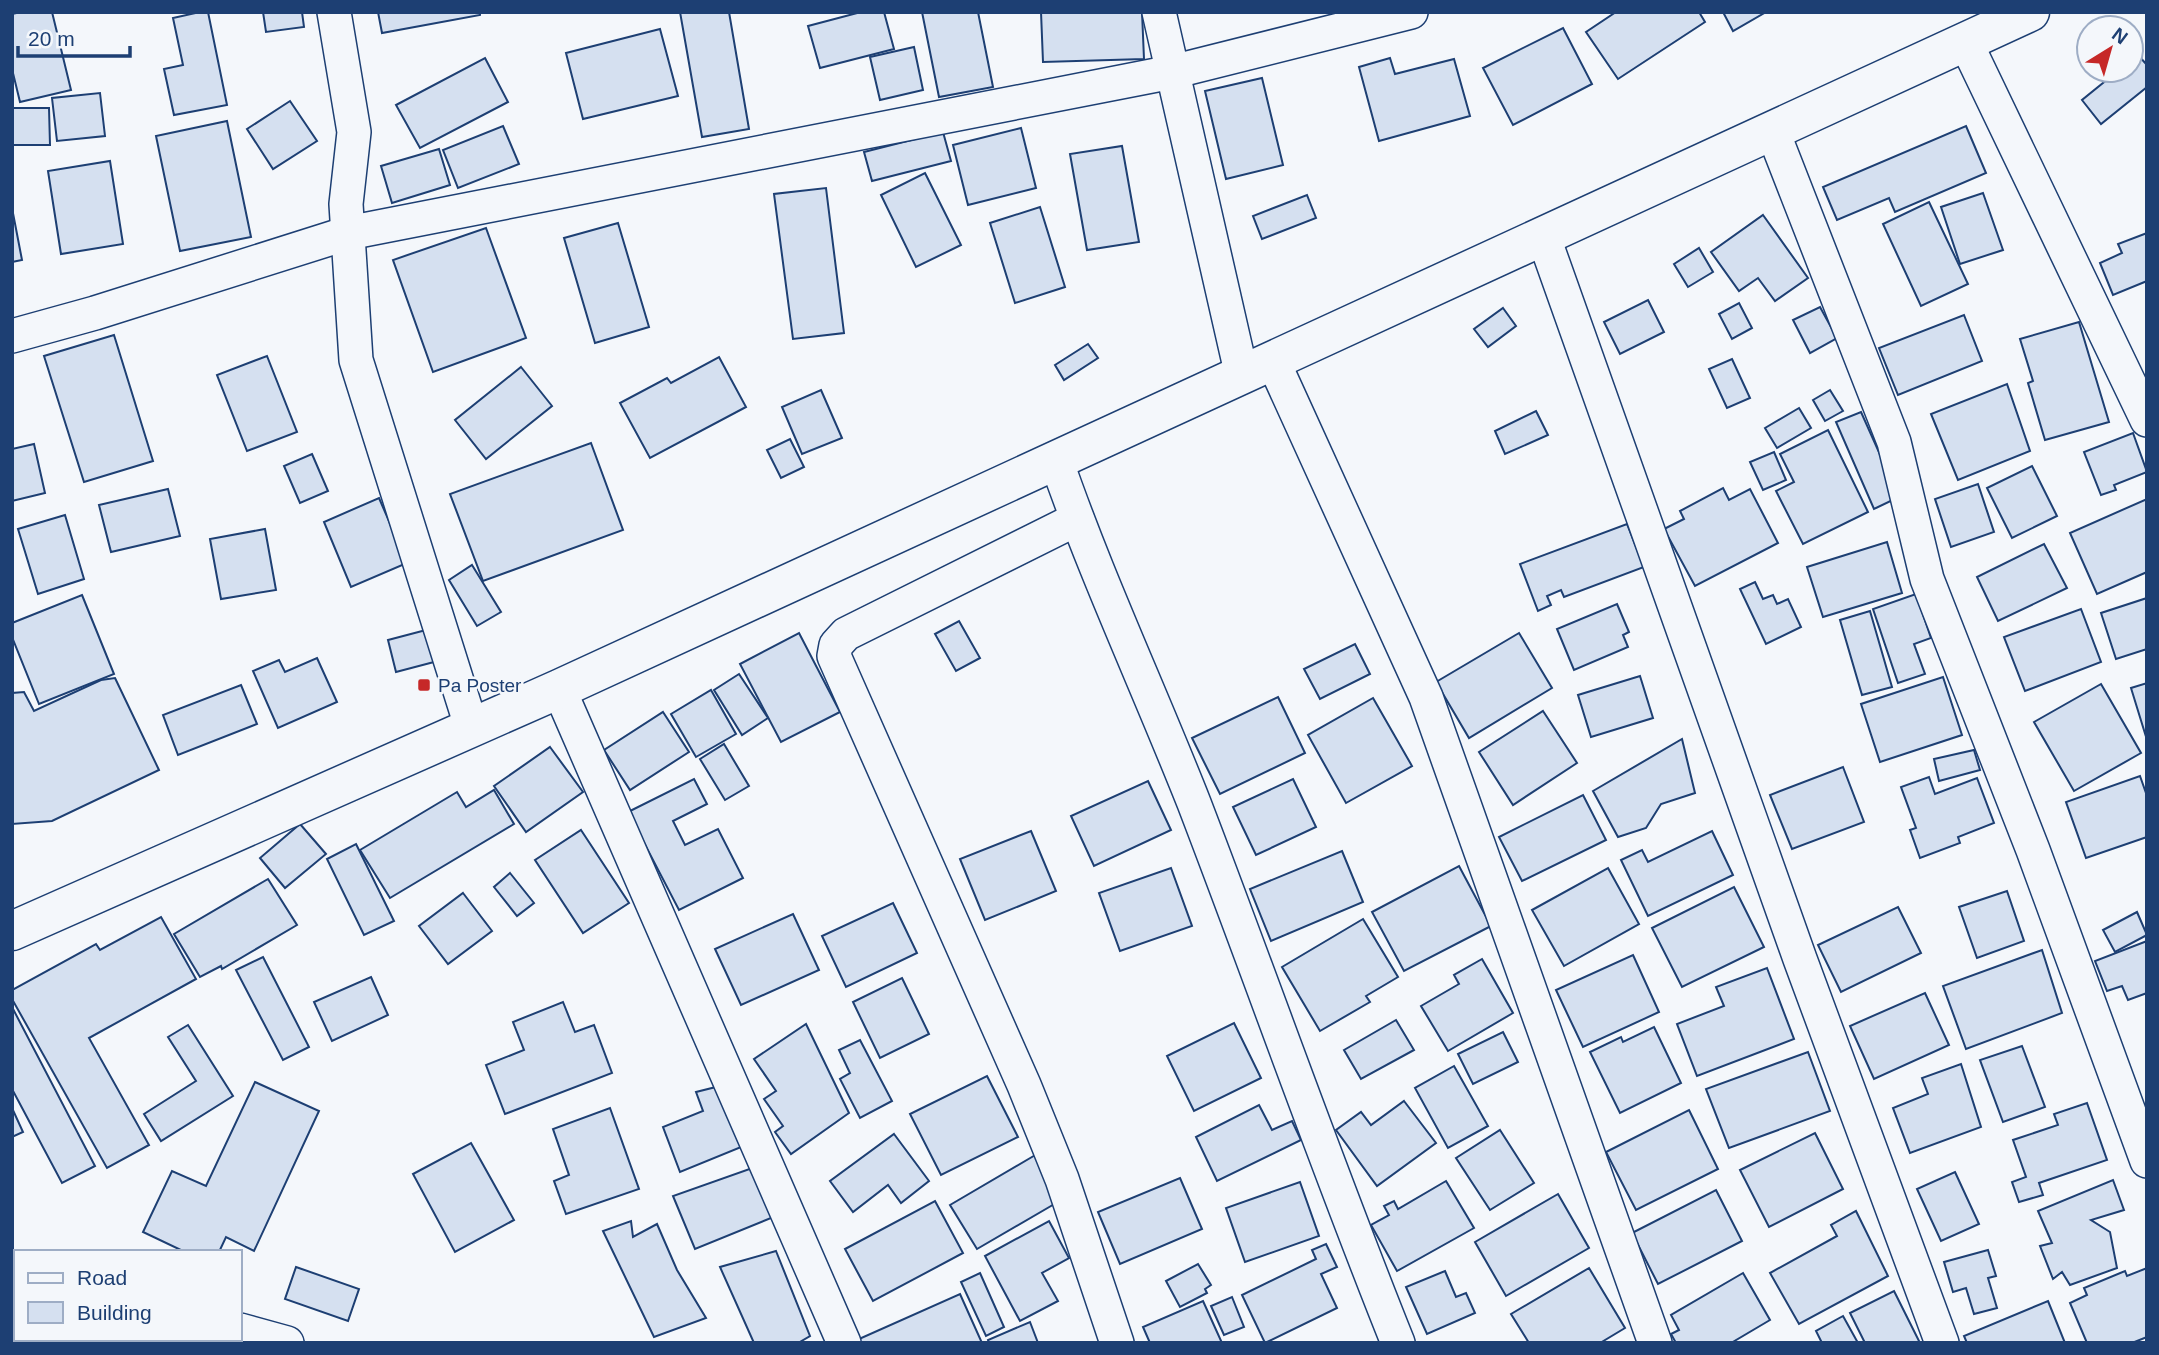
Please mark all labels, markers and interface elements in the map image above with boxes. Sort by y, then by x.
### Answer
scale bar [18,14,130,58]
north arrow [2075,14,2145,84]
text: N [2108,23,2132,48]
text: 20 m [28,27,75,50]
place label: Pa Poster [438,675,522,696]
marker: Pa Poster [416,677,432,693]
legend [14,1250,242,1341]
text: Road [77,1266,127,1289]
text: Building [77,1301,152,1324]

